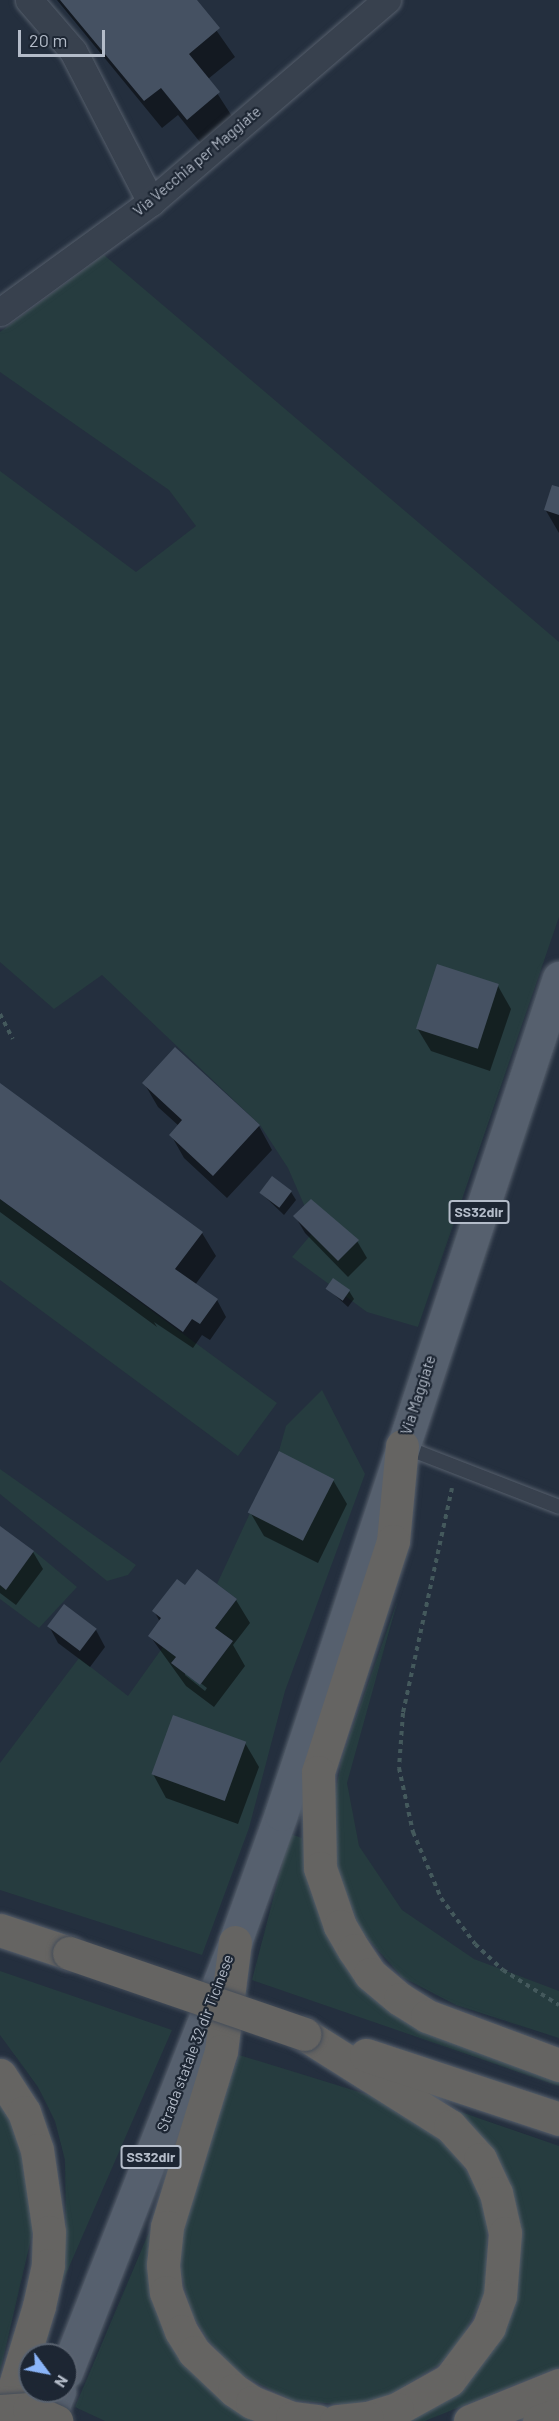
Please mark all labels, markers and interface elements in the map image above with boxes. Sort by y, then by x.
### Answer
scale bar [21,18,108,56]
text: 20 m [29,29,67,51]
street label: Via Vecchia per Maggiate [129,102,265,220]
road number: SS32dir [448,1201,510,1223]
street label: Via Maggiate [397,1353,439,1437]
street label: Strada statale 32 dir Ticinese [153,1952,237,2134]
road number: SS32dir [120,2146,182,2168]
north arrow [18,2343,78,2403]
text: N [51,2372,73,2391]

